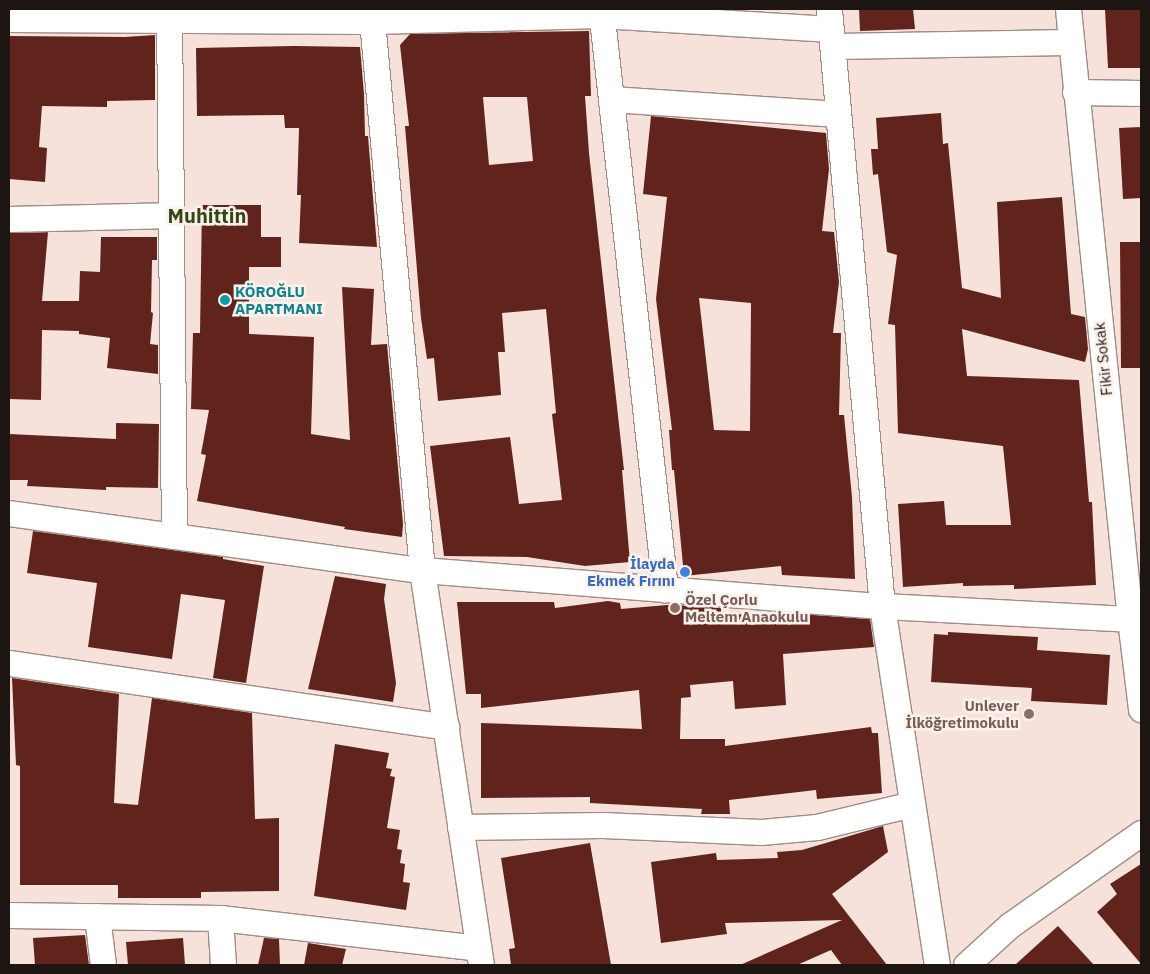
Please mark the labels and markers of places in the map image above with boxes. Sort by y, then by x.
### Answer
place label: KÖROĞLU APARTMANI [235,282,323,317]
marker: KÖROĞLU APARTMANI [219,294,231,306]
place label: İlayda Ekmek Fırını [587,554,675,589]
marker: İlayda Ekmek Fırını [679,566,691,578]
place label: Özel Çorlu Meltem Anaokulu [685,590,808,625]
marker: Özel Çorlu Meltem Anaokulu [669,602,681,614]
place label: Unlever İlköğretimokulu [906,696,1019,731]
marker: Unlever İlköğretimokulu [1023,708,1035,720]

